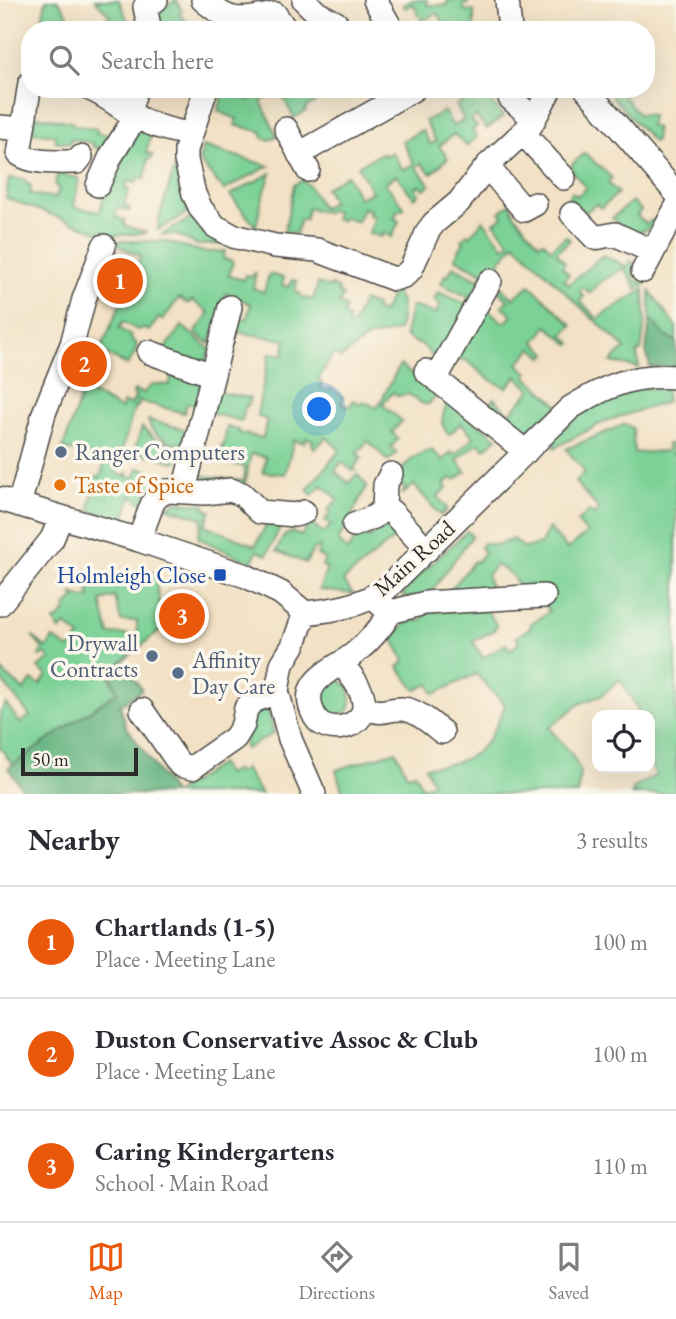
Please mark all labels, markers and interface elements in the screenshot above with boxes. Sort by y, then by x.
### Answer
search box [21,21,655,98]
icon: search [45,41,83,79]
text: Search here [101,43,214,77]
pin: 1 [97,255,143,307]
pin: 2 [61,338,107,390]
your location [302,392,336,426]
place label: Ranger Computers [75,437,245,467]
marker: Ranger Computers [53,444,69,460]
place label: Taste of Spice [74,470,194,500]
marker: Taste of Spice [52,477,68,493]
street label: Main Road [367,513,461,603]
place label: Holmleigh Close [57,560,206,590]
marker: Holmleigh Close [212,567,228,583]
pin: 3 [159,590,205,642]
place label: Drywall Contracts [50,628,138,684]
place label: Affinity Day Care [191,645,275,701]
marker: Drywall Contracts [144,648,160,664]
marker: Affinity Day Care [170,665,186,681]
map controls [592,710,655,773]
button: locate [592,710,655,773]
scale bar [21,745,138,777]
text: 50 m [32,747,69,772]
text: Nearby [28,820,120,859]
text: 3 results [576,825,648,855]
text: Chartlands (1-5) [95,910,275,944]
text: 1 [45,927,57,957]
text: 100 m [592,927,648,957]
text: Place · Meeting Lane [95,944,275,974]
text: Duston Conservative Assoc & Club [95,1022,478,1056]
text: 2 [45,1039,57,1069]
text: 100 m [592,1039,648,1069]
text: Place · Meeting Lane [95,1056,275,1086]
text: Caring Kindergartens [95,1134,334,1168]
text: 3 [45,1151,57,1181]
text: 110 m [592,1151,648,1181]
text: School · Main Road [95,1168,269,1198]
tab: Map [87,1238,125,1305]
tab: Directions [298,1238,375,1305]
tab: Saved [548,1238,589,1305]

